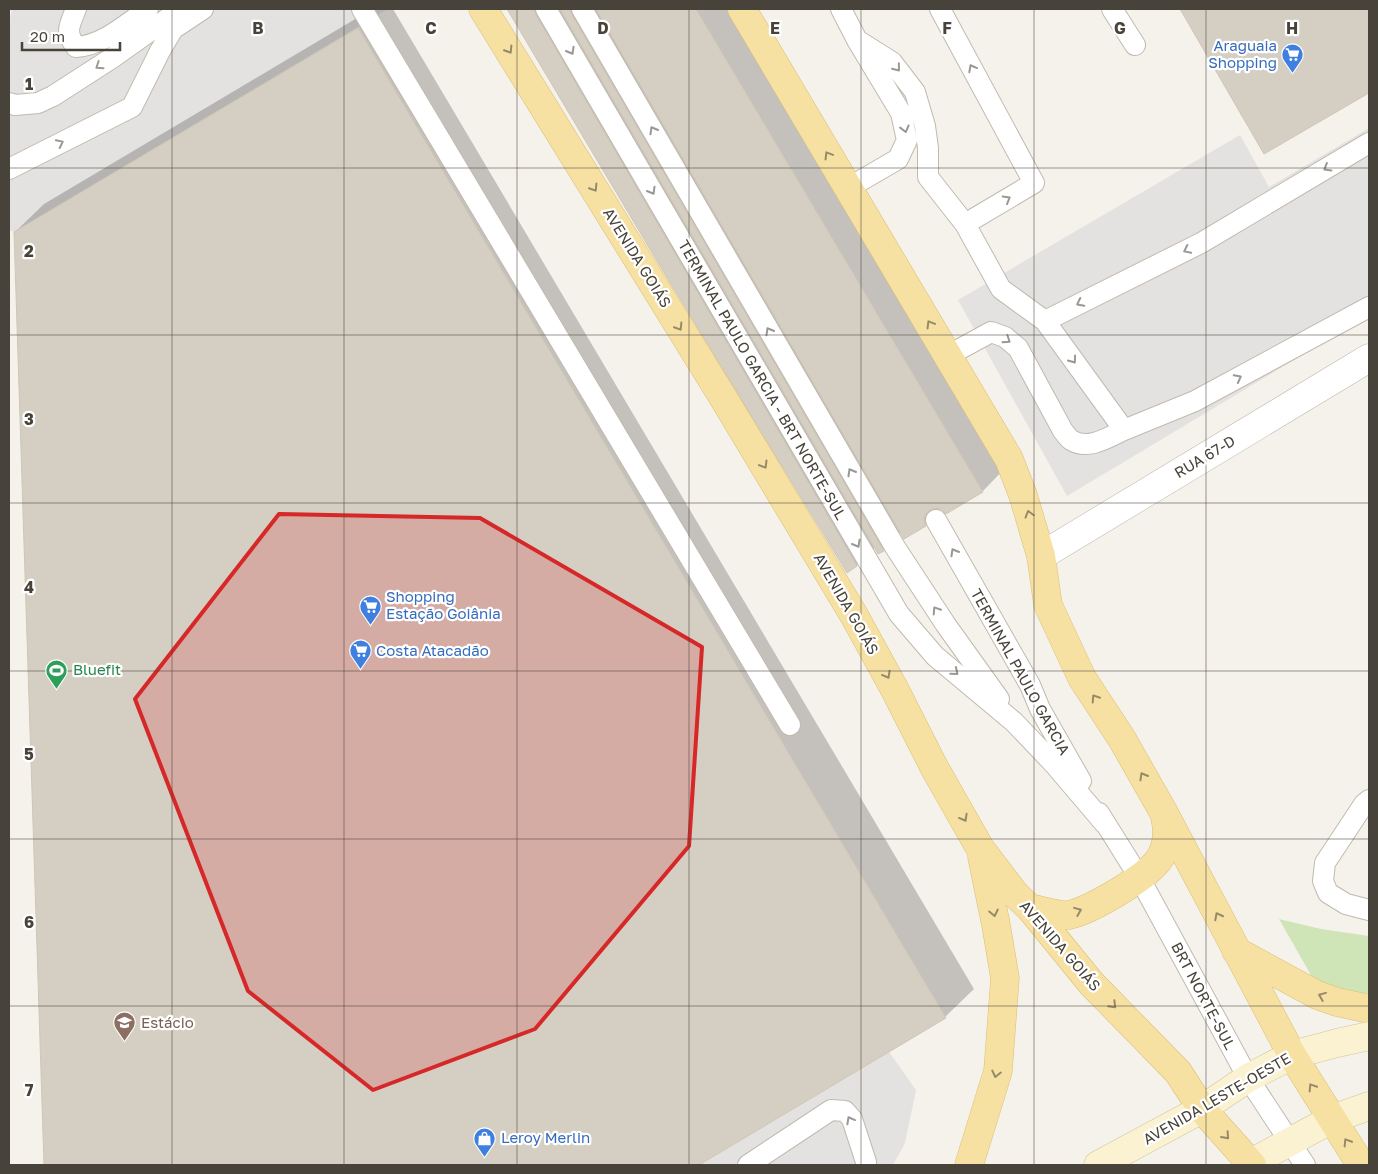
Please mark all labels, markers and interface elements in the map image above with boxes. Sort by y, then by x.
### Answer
text: B [252,18,264,38]
text: C [425,18,437,38]
text: D [597,18,609,38]
text: E [770,18,780,38]
text: F [942,18,952,38]
text: G [1114,18,1126,38]
text: H [1286,18,1298,38]
scale bar [22,20,120,52]
text: 20 m [30,27,65,45]
place label: Araguaia Shopping [1208,36,1277,71]
supermarket icon: Araguaia Shopping [1281,43,1305,74]
one-way arrow [502,45,512,54]
one-way arrow [564,45,574,54]
one-way arrow [95,60,105,69]
one-way arrow [891,62,899,71]
one-way arrow [969,64,979,73]
text: 1 [25,74,33,94]
one-way arrow [899,124,909,132]
one-way arrow [649,127,659,136]
one-way arrow [55,139,64,149]
one-way arrow [825,151,835,160]
one-way arrow [1324,162,1333,172]
one-way arrow [588,183,597,192]
one-way arrow [646,186,656,195]
one-way arrow [1002,196,1011,206]
street label: AVENIDA GOIÁS [600,204,676,311]
street label: TERMINAL PAULO GARCIA - BRT NORTE-SUL [675,237,851,523]
text: 2 [24,241,34,261]
one-way arrow [1183,244,1192,254]
one-way arrow [1076,297,1085,307]
one-way arrow [926,320,936,329]
one-way arrow [673,321,683,330]
one-way arrow [766,328,776,337]
one-way arrow [1002,333,1011,343]
one-way arrow [1067,354,1076,364]
one-way arrow [1233,374,1242,384]
text: 3 [24,409,34,429]
street label: RUA 67-D [1171,431,1238,481]
one-way arrow [758,460,768,469]
one-way arrow [848,468,858,477]
one-way arrow [1024,510,1034,519]
one-way arrow [850,539,860,548]
one-way arrow [950,548,960,557]
street label: AVENIDA GOIÁS [811,550,883,657]
text: 4 [24,577,34,597]
street label: TERMINAL PAULO GARCIA [968,585,1074,758]
place label: Shopping Estação Goiânia [386,587,501,622]
supermarket icon: Shopping Estação Goiânia [358,594,382,625]
one-way arrow [933,606,943,615]
supermarket icon: Costa Atacadão [348,639,372,670]
place label: Costa Atacadão [376,641,489,659]
sports icon: Bluefit [45,658,69,689]
place label: Bluefit [73,660,121,678]
one-way arrow [949,667,958,676]
one-way arrow [881,670,891,679]
one-way arrow [1092,694,1101,704]
text: 5 [24,744,34,764]
one-way arrow [1139,772,1149,781]
one-way arrow [957,813,967,822]
street label: AVENIDA GOIÁS [1017,896,1105,994]
one-way arrow [1073,907,1082,917]
one-way arrow [988,908,999,917]
text: 6 [24,912,34,932]
one-way arrow [1214,912,1224,921]
street label: BRT NORTE-SUL [1168,939,1240,1053]
one-way arrow [1318,992,1327,1003]
one-way arrow [1107,1000,1116,1009]
school or university icon: Estácio [113,1011,137,1042]
place label: Estácio [141,1013,194,1031]
street label: AVENIDA LESTE-OESTE [1139,1048,1294,1148]
one-way arrow [991,1069,1002,1078]
text: 7 [25,1080,34,1100]
one-way arrow [1309,1083,1318,1093]
one-way arrow [847,1116,857,1125]
shop icon: Leroy Merlin [473,1126,497,1157]
place label: Leroy Merlin [501,1128,590,1146]
one-way arrow [1220,1131,1229,1140]
one-way arrow [1343,1139,1353,1148]

